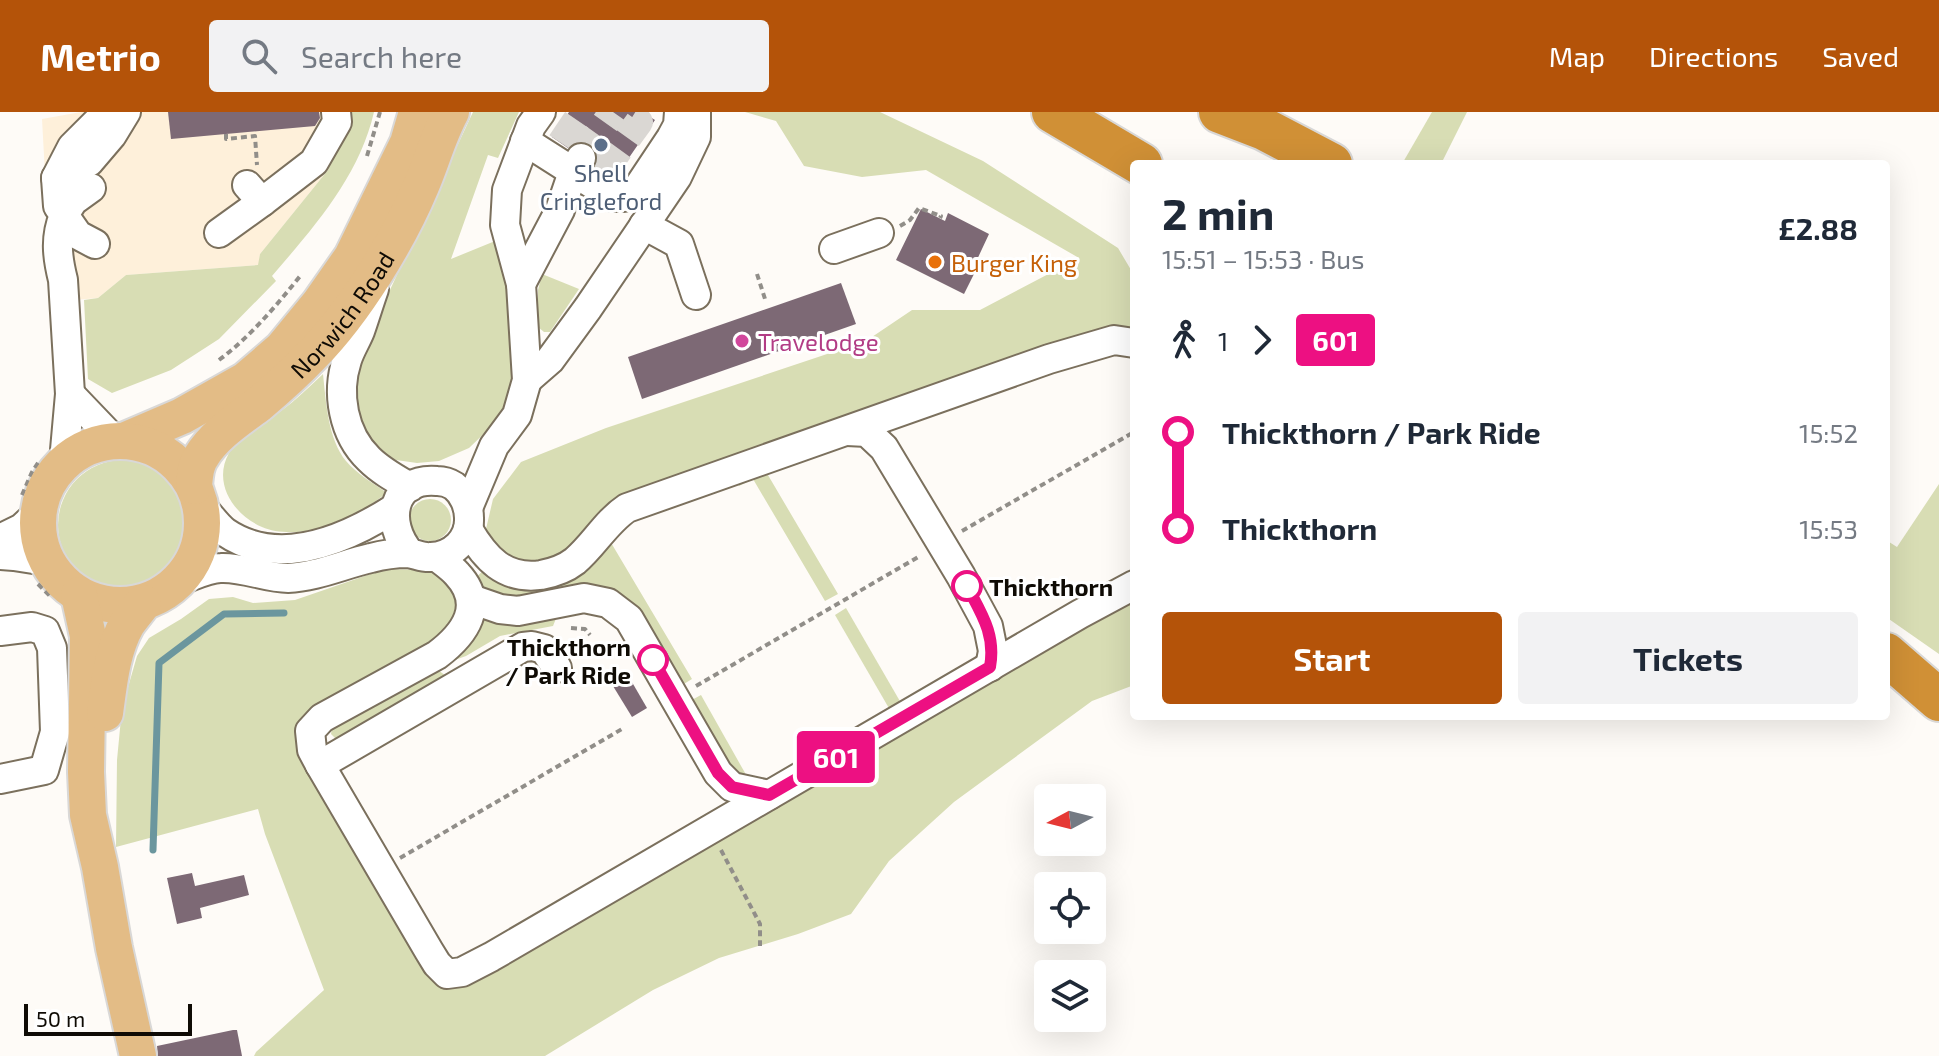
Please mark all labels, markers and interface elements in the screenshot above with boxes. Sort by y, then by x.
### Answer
search box [209,20,769,92]
text: Metrio [40,33,161,79]
icon: search [237,34,281,78]
text: Search here [301,38,462,74]
text: Map [1549,39,1605,73]
text: Directions [1649,39,1778,73]
text: Saved [1822,39,1899,73]
marker: Shell Cringleford [592,136,610,154]
place label: Shell Cringleford [540,158,662,215]
text: 2 min [1162,186,1274,239]
text: £2.88 [1778,210,1858,246]
text: 15:51 – 15:53 · Bus [1162,243,1364,274]
street label: Norwich Road [284,246,400,384]
place label: Burger King [951,248,1077,277]
marker: Burger King [926,253,944,271]
icon: walk [1162,318,1206,362]
icon: forward [1240,318,1284,362]
text: 601 [1312,323,1359,357]
text: 1 [1218,325,1228,356]
place label: Travelodge [758,327,879,356]
marker: Travelodge [733,332,751,350]
text: Thickthorn / Park Ride [1222,414,1541,450]
text: 15:52 [1799,417,1858,448]
text: Thickthorn [1222,510,1377,546]
text: 15:53 [1799,513,1858,544]
marker: Thickthorn [952,571,982,601]
place label: Thickthorn [989,572,1113,601]
button: Start [1162,612,1502,704]
button: Tickets [1518,612,1858,704]
place label: Thickthorn / Park Ride [505,632,631,689]
marker: Thickthorn / Park Ride [638,645,668,675]
line badge: 601 [790,731,882,783]
text: 601 [813,740,859,774]
north arrow [1034,784,1106,856]
map controls [1034,784,1106,1032]
button: locate [1034,872,1106,944]
button: layers [1034,960,1106,1032]
scale bar [24,1000,192,1036]
text: 50 m [36,1005,85,1031]

